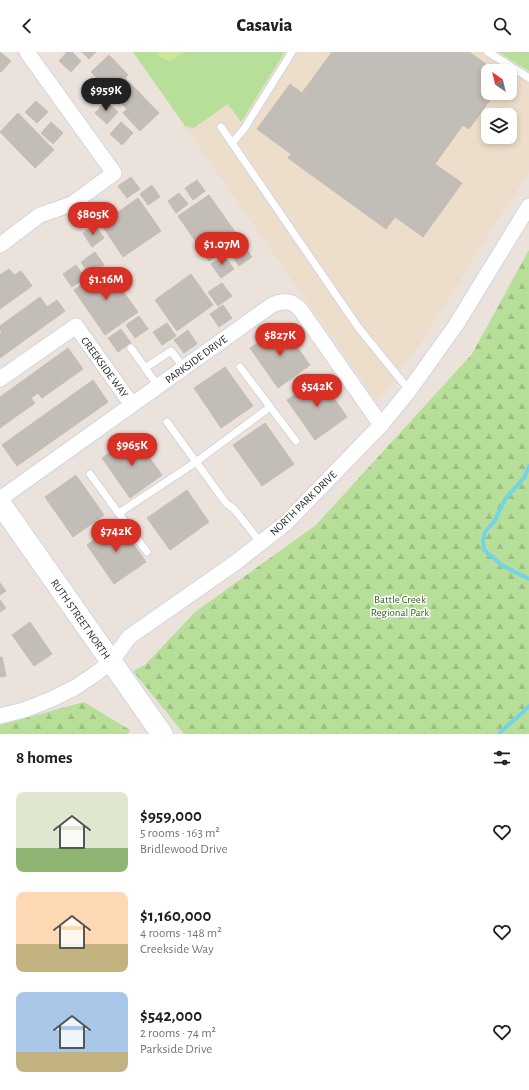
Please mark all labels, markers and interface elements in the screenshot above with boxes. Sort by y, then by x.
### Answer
icon: back [16,15,38,37]
icon: search [491,15,513,37]
text: Casavia [237,17,292,35]
north arrow [481,64,517,100]
map controls [481,64,517,144]
pin: $959K [78,78,134,112]
text: $959K [90,84,122,97]
button: layers [481,108,517,144]
pin: $805K [65,202,121,236]
text: $805K [77,208,109,221]
pin: $1.07M [189,232,255,266]
text: $1.07M [204,238,240,251]
pin: $1.16M [73,267,139,301]
text: $1.16M [89,273,123,286]
pin: $827K [252,323,308,357]
text: $827K [264,329,296,342]
street label: PARKSIDE DRIVE [163,333,230,385]
street label: CREEKSIDE WAY [79,335,130,400]
pin: $542K [289,374,345,408]
text: $542K [301,380,333,393]
pin: $965K [104,433,160,467]
text: $965K [116,439,148,452]
street label: NORTH PARK DRIVE [268,468,339,538]
pin: $742K [88,519,144,553]
text: $742K [100,525,132,538]
street label: RUTH STREET NORTH [49,577,112,661]
park label: Battle Creek Regional Park [371,594,429,618]
icon: filters [491,747,513,769]
text: 8 homes [16,749,73,766]
text: $959,000 [140,807,202,824]
icon: home [48,808,96,856]
icon: heart [491,821,513,843]
text: 5 rooms · 163 m² [140,827,220,840]
text: Bridlewood Drive [140,843,227,856]
text: $1,160,000 [140,907,211,924]
icon: home [48,908,96,956]
icon: heart [491,921,513,943]
text: 4 rooms · 148 m² [140,927,222,940]
text: Creekside Way [140,943,214,956]
text: $542,000 [140,1007,202,1024]
icon: home [48,1008,96,1056]
icon: heart [491,1021,513,1043]
text: 2 rooms · 74 m² [140,1027,216,1040]
text: Parkside Drive [140,1043,212,1056]

